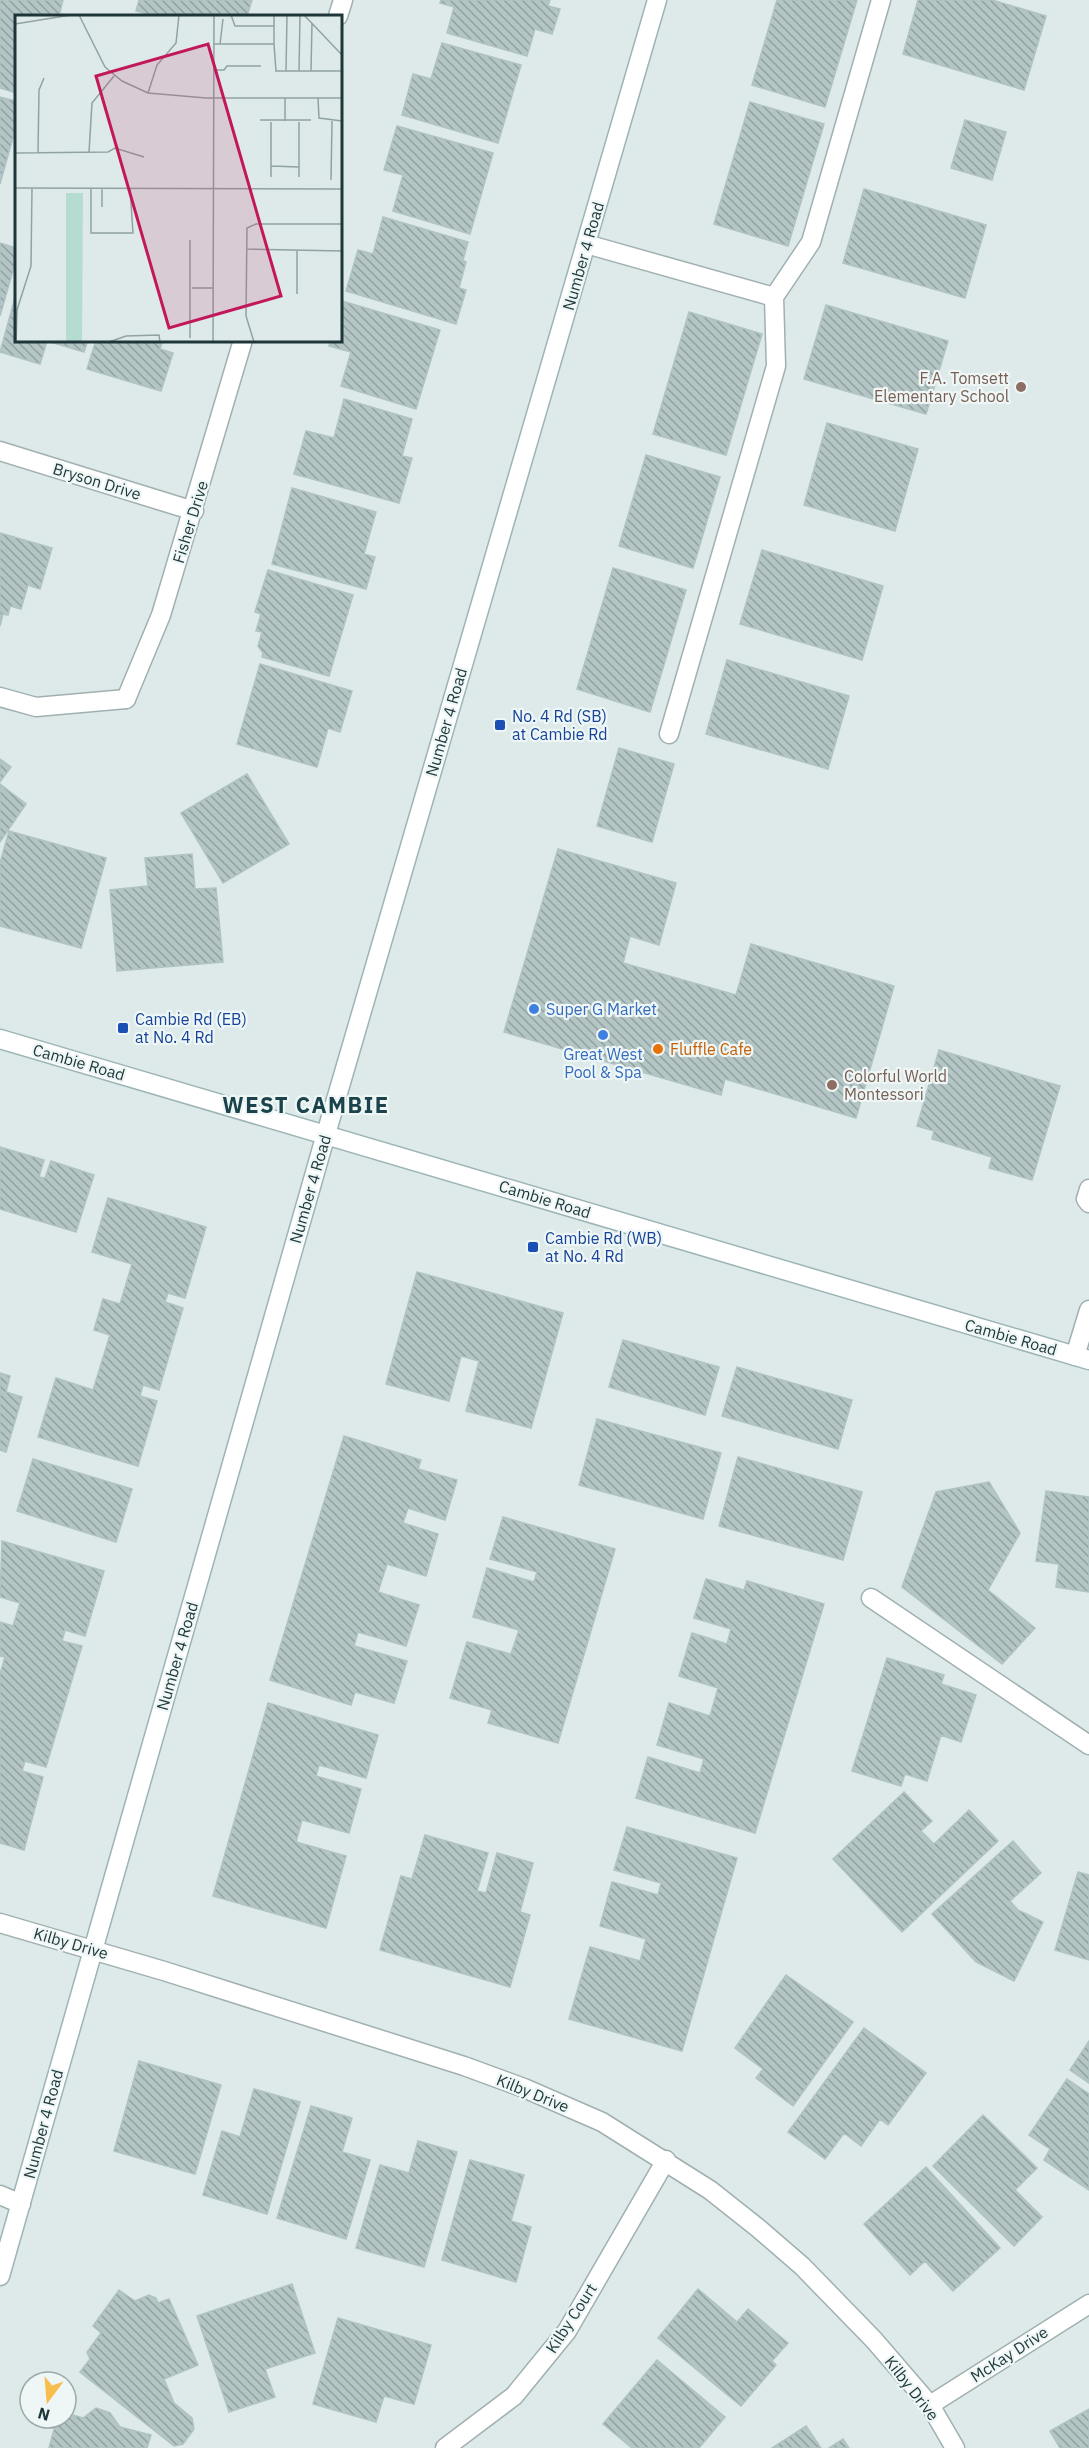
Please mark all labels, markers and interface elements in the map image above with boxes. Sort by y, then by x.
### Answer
inset map [15,15,342,342]
street label: Number 4 Road [558,199,608,313]
place label: F.A. Tomsett Elementary School [874,368,1009,406]
marker: F.A. Tomsett Elementary School [1014,380,1028,394]
street label: Bryson Drive [50,458,144,504]
street label: Fisher Drive [168,478,212,566]
street label: Number 4 Road [421,665,471,779]
place label: No. 4 Rd (SB) at Cambie Rd [512,706,608,744]
marker: No. 4 Rd (SB) at Cambie Rd [493,718,507,732]
place label: Super G Market [546,999,657,1019]
marker: Super G Market [527,1002,541,1016]
place label: Cambie Rd (EB) at No. 4 Rd [135,1009,247,1047]
marker: Cambie Rd (EB) at No. 4 Rd [116,1021,130,1035]
marker: Great West Pool & Spa [596,1028,610,1042]
street label: Cambie Road [31,1039,127,1085]
place label: Fluffle Cafe [670,1039,752,1059]
marker: Fluffle Cafe [651,1042,665,1056]
place label: Great West Pool & Spa [563,1044,643,1082]
place label: Colorful World Montessori [844,1066,947,1104]
marker: Colorful World Montessori [825,1078,839,1092]
district label: WEST CAMBIE [222,1090,390,1119]
street label: Number 4 Road [285,1132,335,1246]
street label: Cambie Road [497,1176,593,1222]
place label: Cambie Rd (WB) at No. 4 Rd [545,1228,662,1266]
marker: Cambie Rd (WB) at No. 4 Rd [526,1240,540,1254]
street label: Cambie Road [963,1314,1059,1360]
street label: Number 4 Road [152,1599,202,1713]
street label: Kilby Drive [31,1923,111,1963]
street label: Number 4 Road [19,2067,67,2181]
street label: Kilby Drive [494,2069,572,2117]
street label: Kilby Court [541,2279,601,2357]
street label: McKay Drive [967,2321,1052,2386]
street label: Kilby Drive [881,2352,944,2425]
north arrow [18,2370,78,2430]
text: N [36,2403,52,2426]

